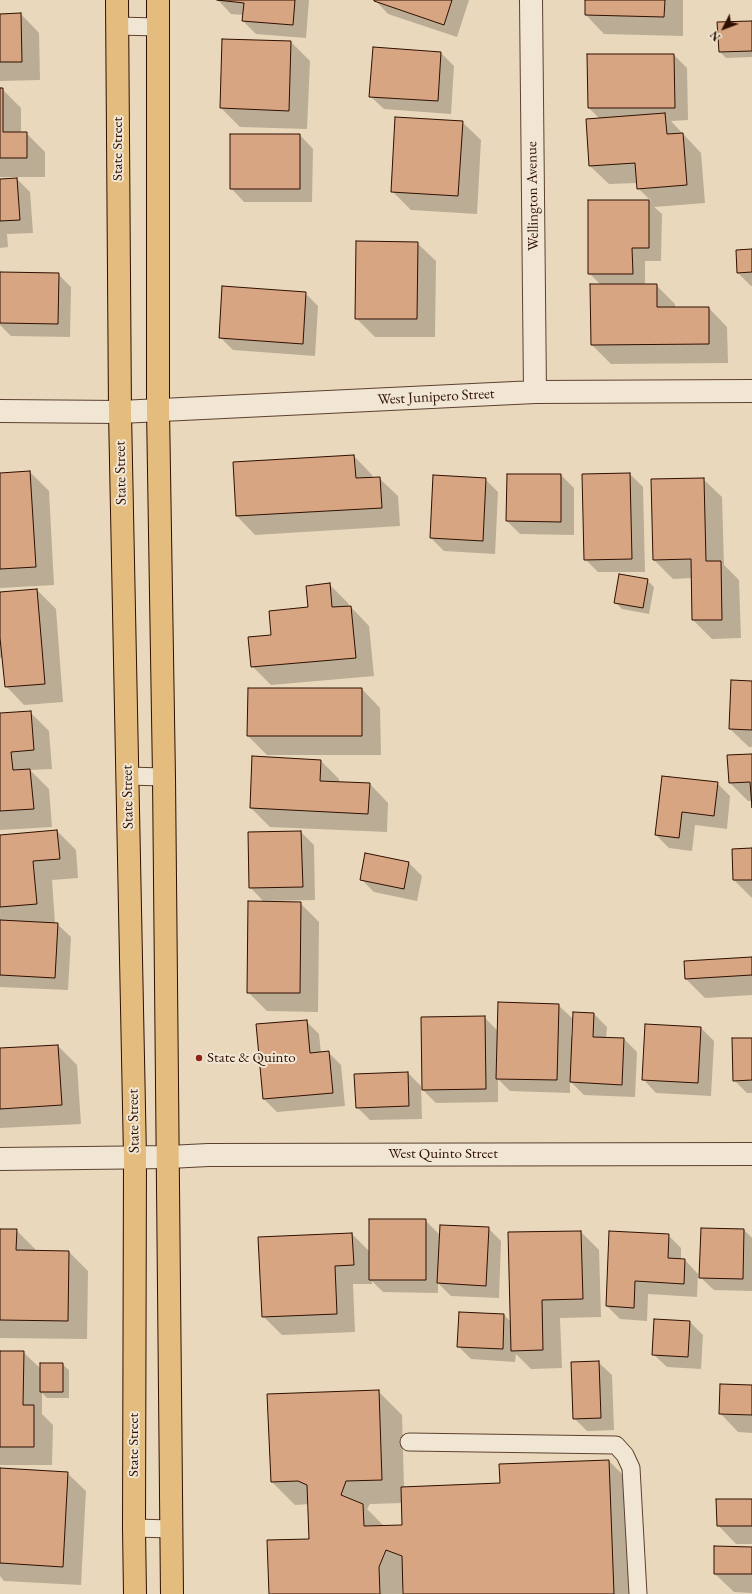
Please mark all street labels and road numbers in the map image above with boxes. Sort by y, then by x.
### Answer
street label: State Street [109,117,127,181]
street label: Wellington Avenue [523,141,543,251]
street label: West Junipero Street [377,385,495,409]
street label: State Street [111,441,131,505]
street label: State Street [118,765,138,829]
street label: State Street [124,1089,144,1153]
street label: West Quinto Street [388,1145,498,1163]
street label: State Street [125,1413,143,1477]

